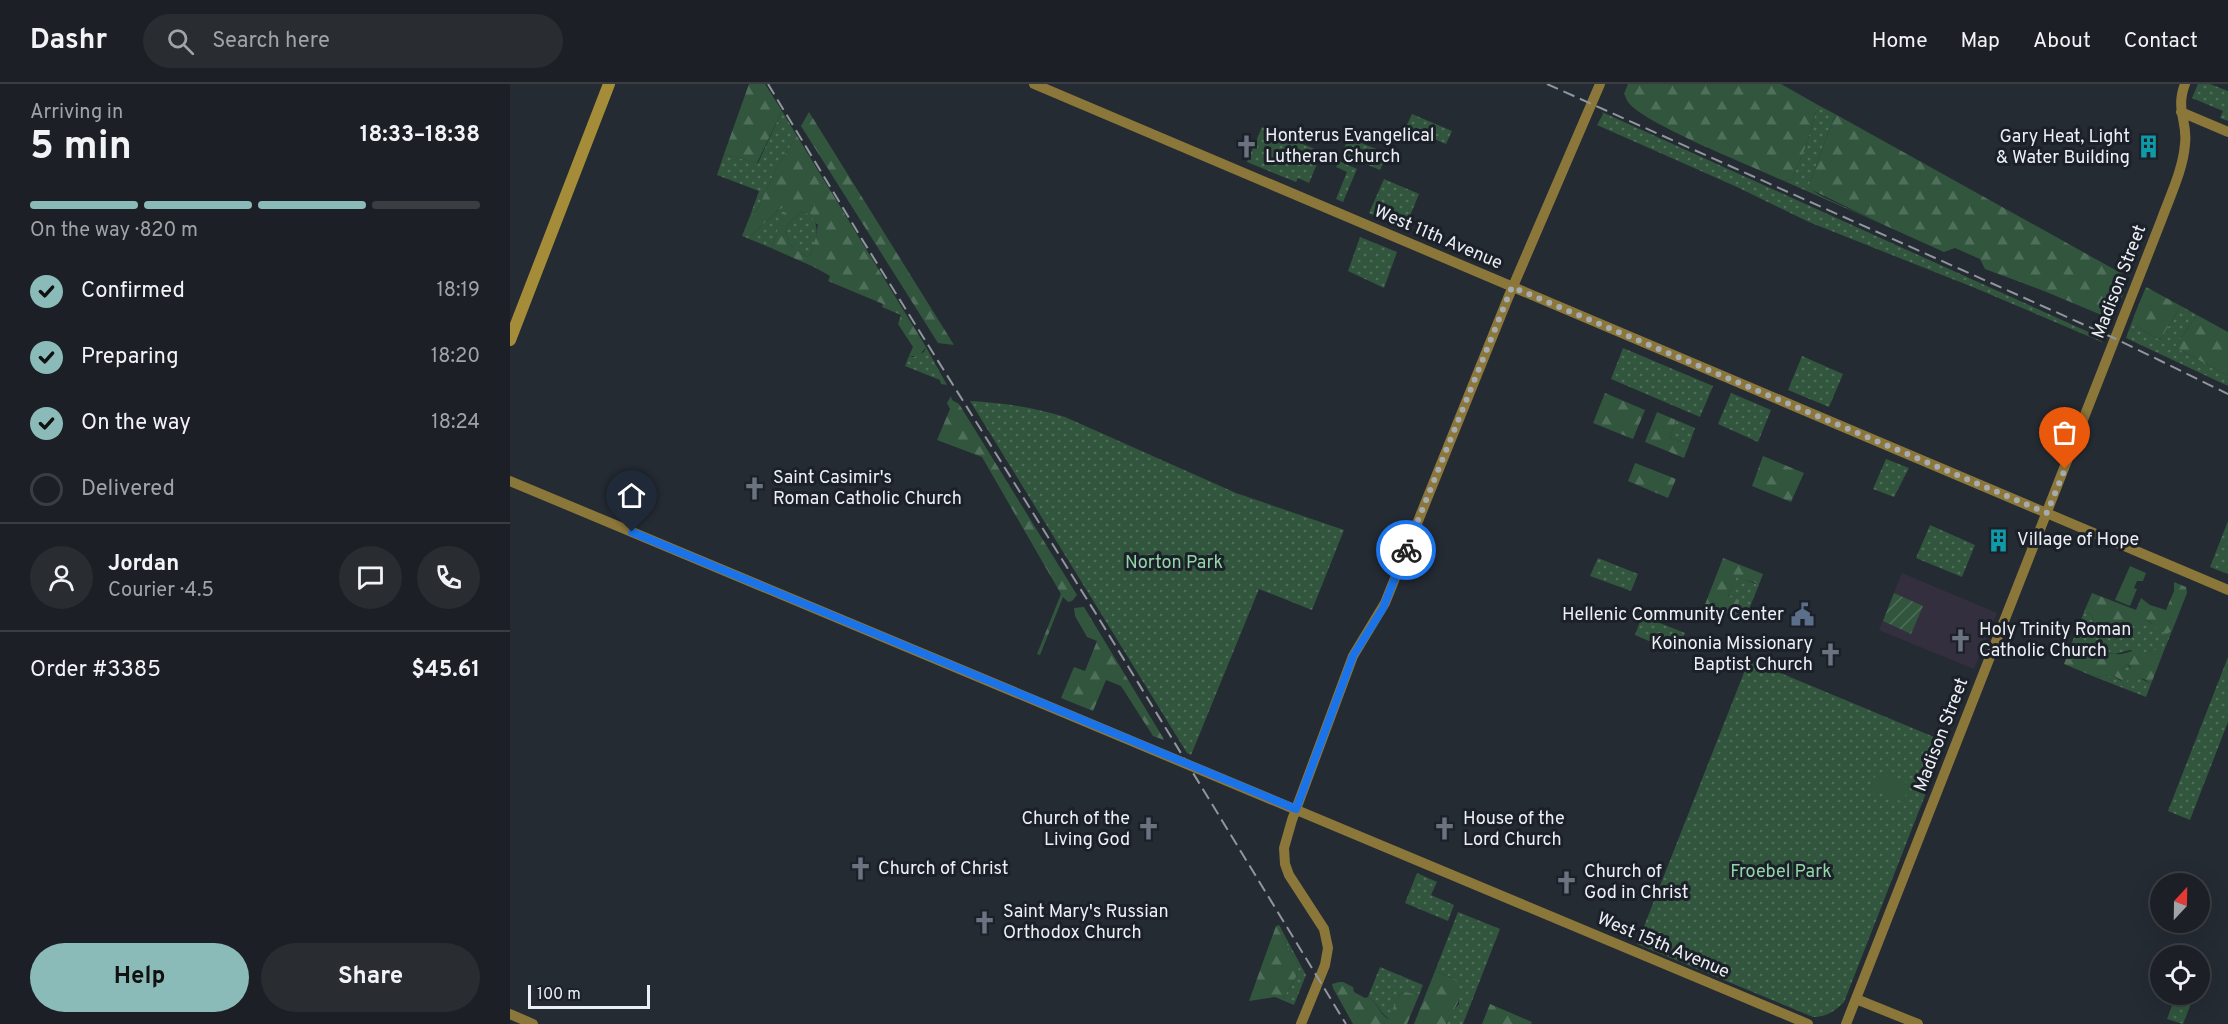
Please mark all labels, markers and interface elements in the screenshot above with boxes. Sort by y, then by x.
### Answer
search box [143,14,563,68]
text: Dashr [30,23,107,59]
icon: search [164,25,197,58]
text: Search here [212,28,330,55]
text: Home [1872,28,1928,55]
text: Map [1961,28,2000,55]
text: About [2033,28,2091,55]
text: Contact [2124,28,2198,55]
text: Arriving in [30,100,123,126]
text: 18:33–18:38 [360,122,480,149]
text: 5 min [30,124,132,173]
place label: Honterus Evangelical Lutheran Church [1265,125,1434,169]
place label: Gary Heat, Light & Water Building [1996,126,2130,170]
church icon: Honterus Evangelical Lutheran Church [1234,133,1260,159]
building icon: Gary Heat, Light & Water Building [2135,134,2161,160]
street label: West 11th Avenue [1370,201,1506,275]
text: On the way · 820 m [30,218,198,244]
street label: Madison Street [2088,222,2152,342]
icon: check [30,275,63,308]
text: Confirmed [81,278,185,305]
text: 18:19 [436,278,480,304]
icon: check [30,341,63,374]
text: Preparing [81,344,179,371]
text: 18:20 [431,344,480,370]
icon: check [30,407,63,440]
pin [2039,407,2090,469]
text: On the way [81,410,191,437]
text: 18:24 [431,410,480,436]
icon: bag [2048,416,2081,449]
place label: Saint Casimir's Roman Catholic Church [773,467,962,511]
pin [606,470,657,532]
church icon: Saint Casimir's Roman Catholic Church [742,475,768,501]
text: Delivered [81,476,175,503]
icon: home [615,479,648,512]
courier [1376,520,1436,580]
building icon: Village of Hope [1986,527,2012,553]
place label: Village of Hope [2017,529,2139,552]
icon: bike [1390,534,1423,567]
button: person [30,546,93,609]
button: chat [339,546,402,609]
button: phone [417,546,480,609]
text: Jordan [108,551,179,578]
park label: Norton Park [1125,552,1223,575]
text: Courier · 4.5 [108,578,214,604]
public building icon: Hellenic Community Center [1789,602,1815,628]
place label: Hellenic Community Center [1562,604,1784,627]
place label: Holy Trinity Roman Catholic Church [1979,619,2131,663]
church icon: Holy Trinity Roman Catholic Church [1948,627,1974,653]
place label: Koinonia Missionary Baptist Church [1651,633,1813,677]
church icon: Koinonia Missionary Baptist Church [1818,641,1844,667]
text: Order #3385 [30,657,161,684]
text: $45.61 [411,657,480,684]
street label: Madison Street [1910,675,1974,795]
place label: Church of the Living God [1021,808,1130,852]
place label: House of the Lord Church [1463,808,1565,852]
church icon: Church of the Living God [1135,816,1161,842]
church icon: House of the Lord Church [1432,816,1458,842]
church icon: Church of Christ [847,856,873,882]
place label: Church of Christ [878,858,1009,881]
place label: Church of God in Christ [1584,861,1689,905]
park label: Froebel Park [1730,861,1832,884]
church icon: Church of God in Christ [1553,869,1579,895]
north arrow [2150,873,2210,933]
map controls [2150,873,2210,1005]
place label: Saint Mary's Russian Orthodox Church [1003,901,1169,945]
street label: West 15th Avenue [1593,908,1733,984]
church icon: Saint Mary's Russian Orthodox Church [972,909,998,935]
button: Help [30,943,249,1012]
button: Share [261,943,480,1012]
button: locate [2150,945,2210,1005]
scale bar [528,982,650,1010]
text: 100 m [537,985,581,1005]

